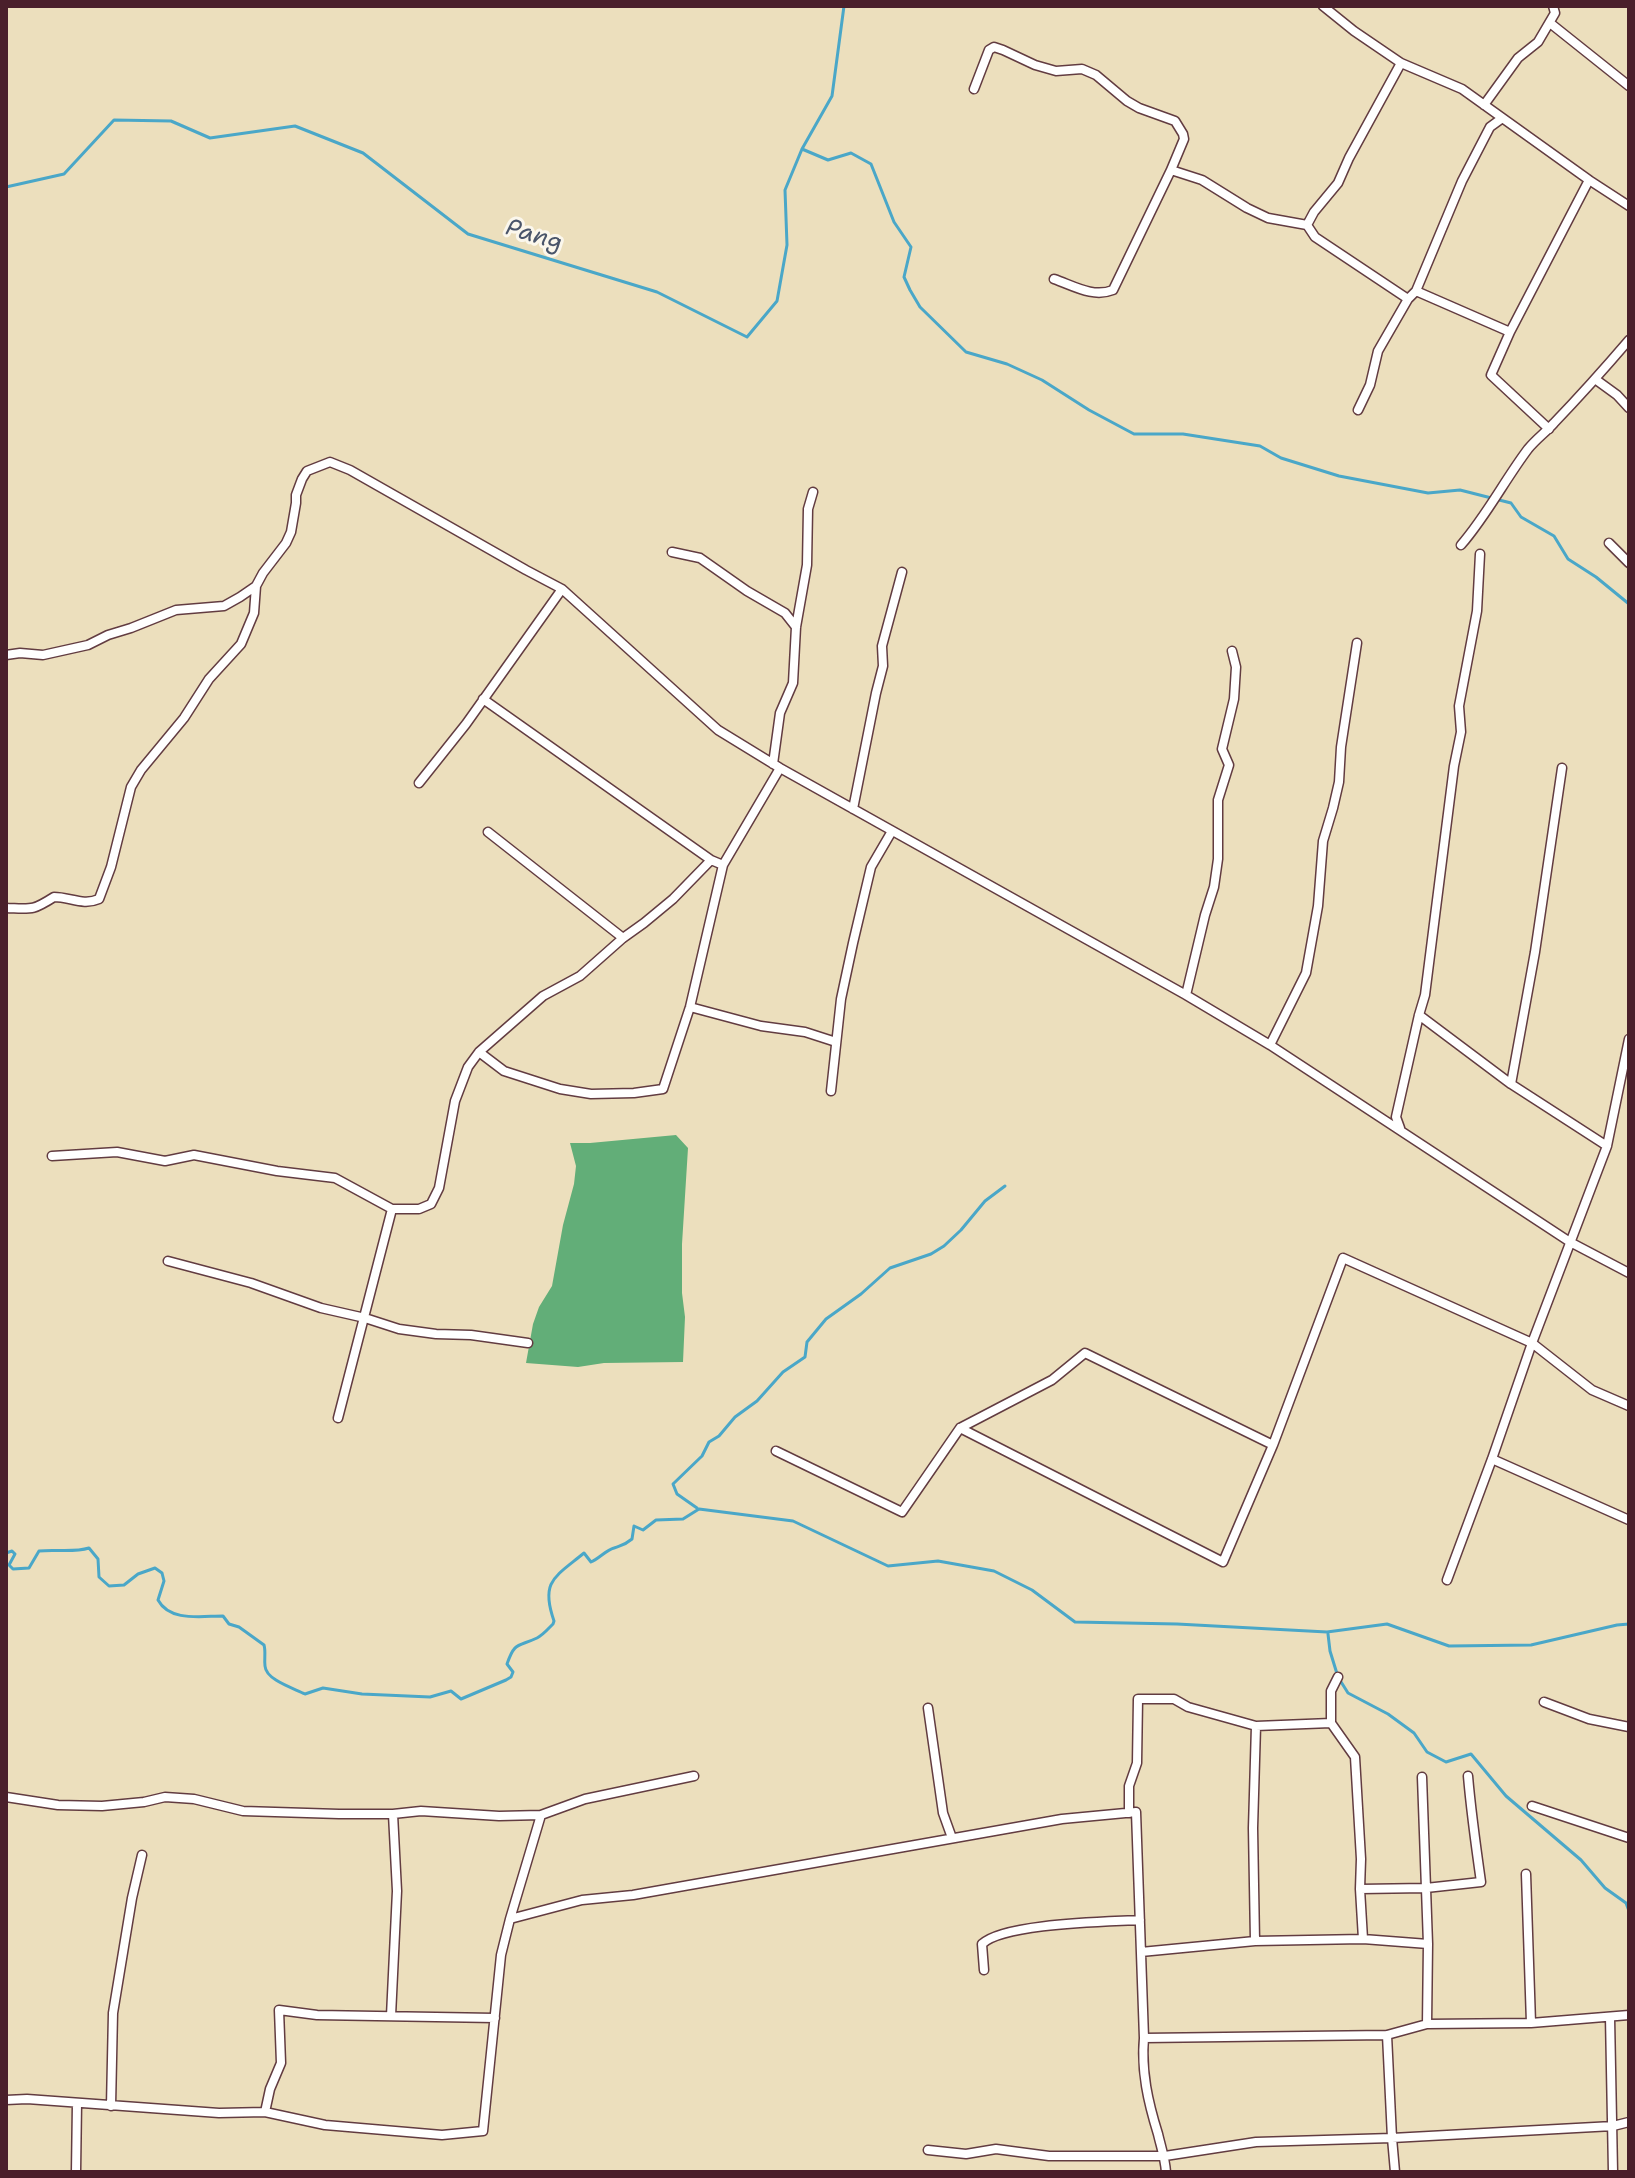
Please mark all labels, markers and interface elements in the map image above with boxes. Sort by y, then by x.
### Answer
water label: Pang [502,214,566,258]

